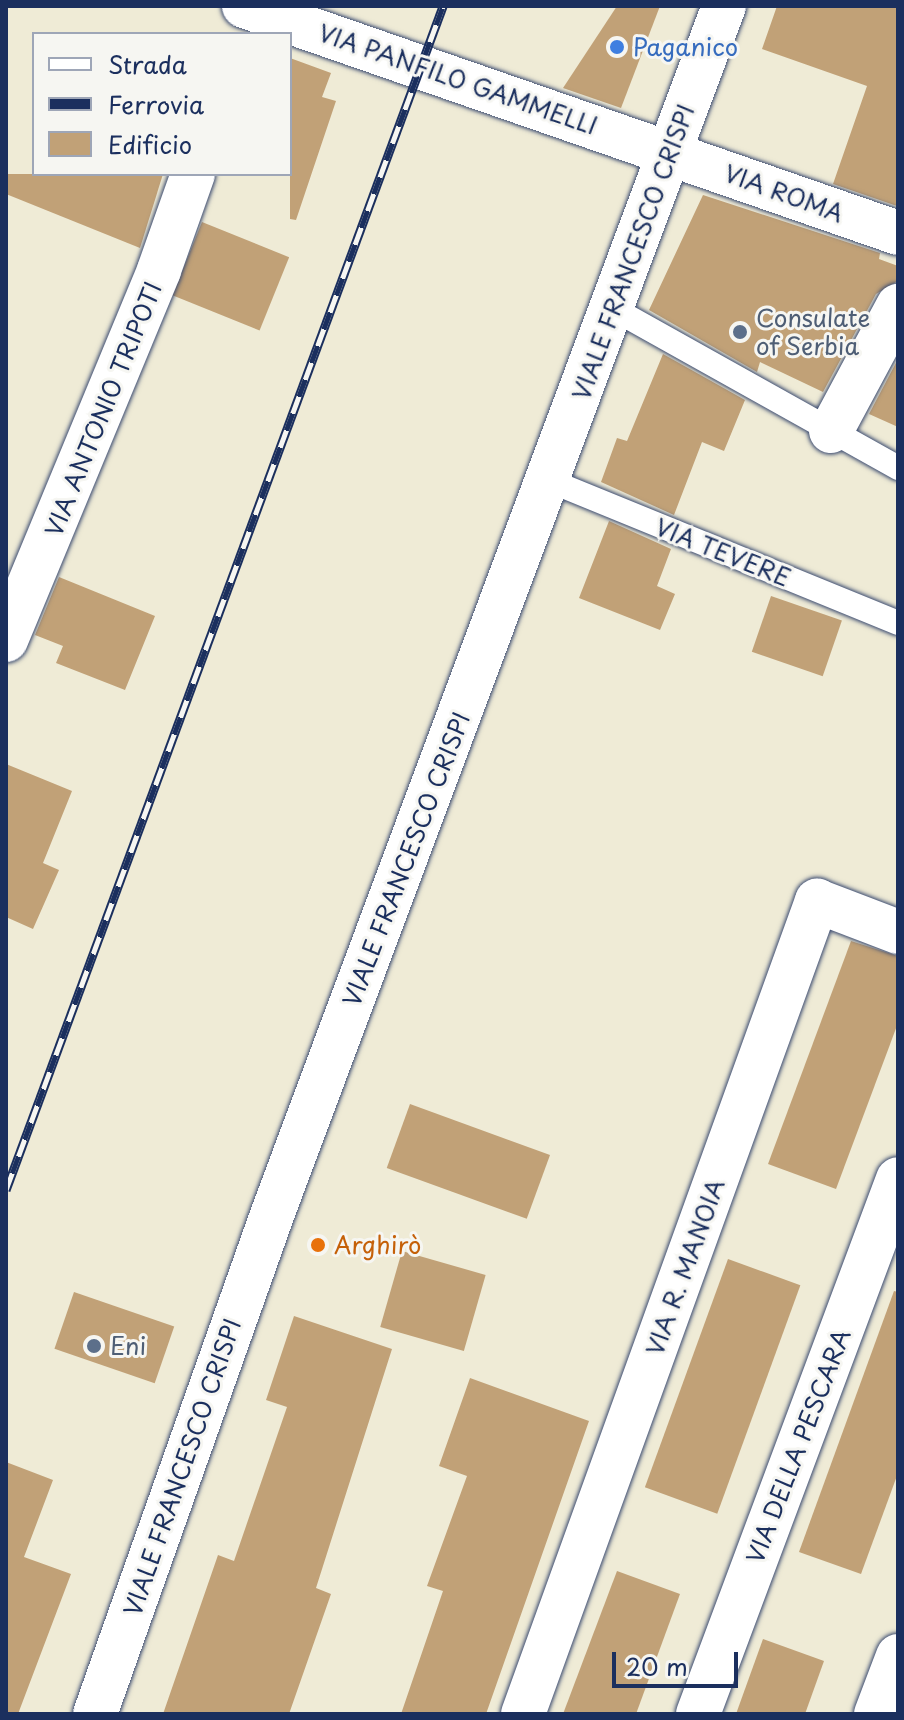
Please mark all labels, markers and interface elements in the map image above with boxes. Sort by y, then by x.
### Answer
street label: VIA PANFILO GAMMELLI [314,18,602,140]
legend [32,32,292,176]
place label: Paganico [633,33,738,61]
marker: Paganico [608,38,626,56]
text: Strada [108,46,187,82]
text: Ferrovia [108,86,204,122]
street label: VIALE FRANCESCO CRISPI [566,99,700,405]
text: Edificio [108,126,192,162]
street label: VIA ROMA [720,158,848,228]
street label: VIA ANTONIO TRIPOTI [39,278,167,540]
place label: Consulate of Serbia [756,304,870,360]
marker: Consulate of Serbia [731,323,749,341]
street label: VIA TEVERE [650,512,796,592]
street label: VIALE FRANCESCO CRISPI [336,707,476,1011]
street label: VIA R. MANOIA [639,1174,731,1360]
place label: Arghirò [334,1231,421,1259]
marker: Arghirò [309,1236,327,1254]
street label: VIALE FRANCESCO CRISPI [117,1313,247,1621]
street label: VIA DELLA PESCARA [739,1323,857,1569]
place label: Eni [110,1332,146,1360]
marker: Eni [85,1337,103,1355]
scale bar [616,1636,742,1686]
text: 20 m [626,1648,688,1684]

